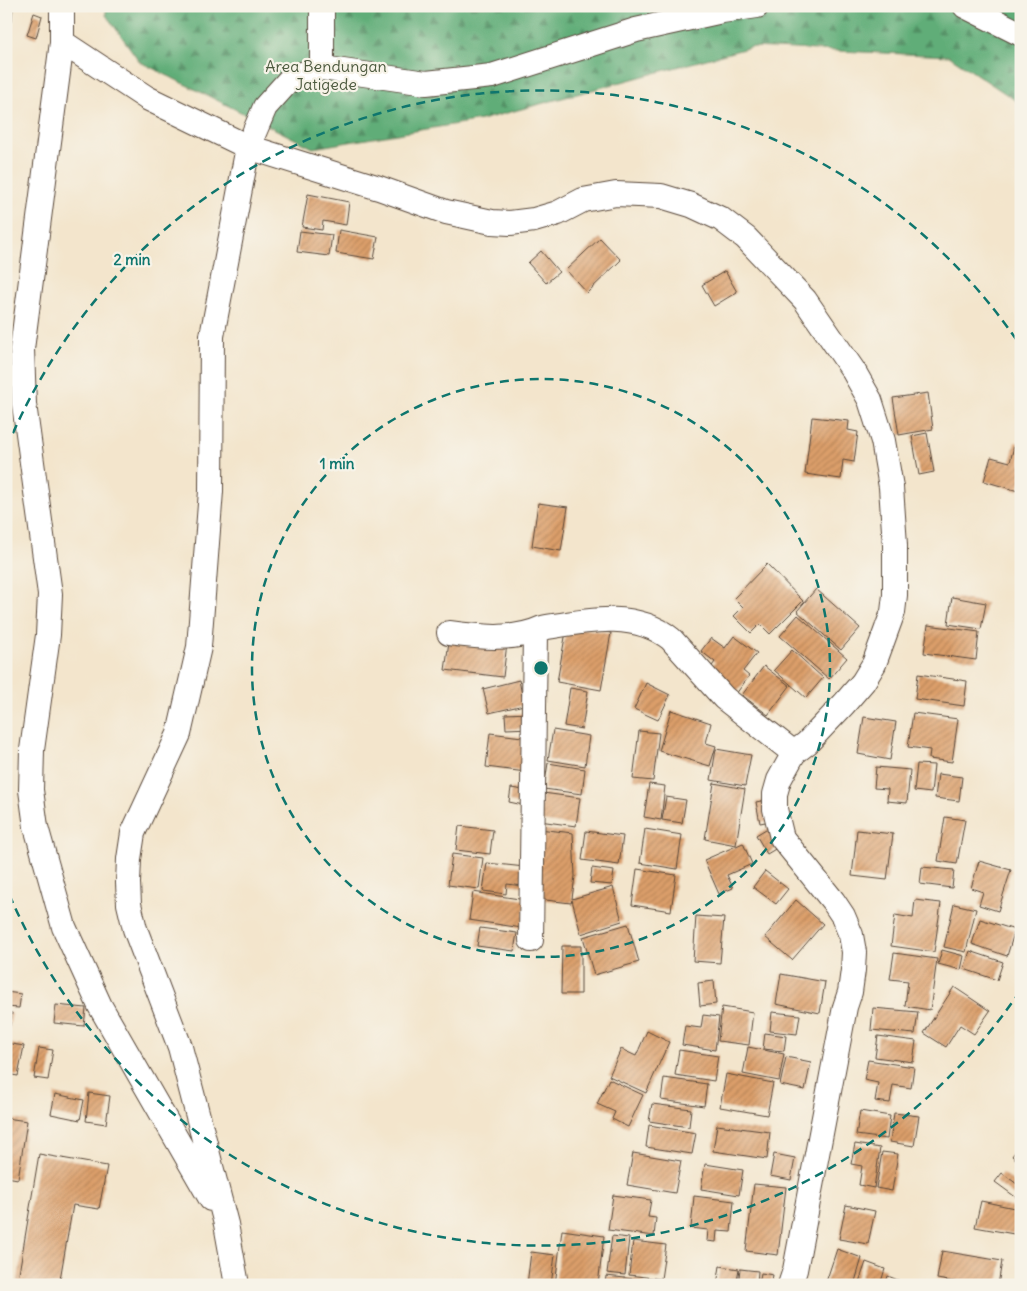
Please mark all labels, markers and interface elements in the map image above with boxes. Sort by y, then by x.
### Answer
park label: Area Bendungan Jatigede [265,56,387,94]
text: 2 min [114,250,151,269]
text: 1 min [320,454,355,473]
centre of rings [532,659,550,677]

